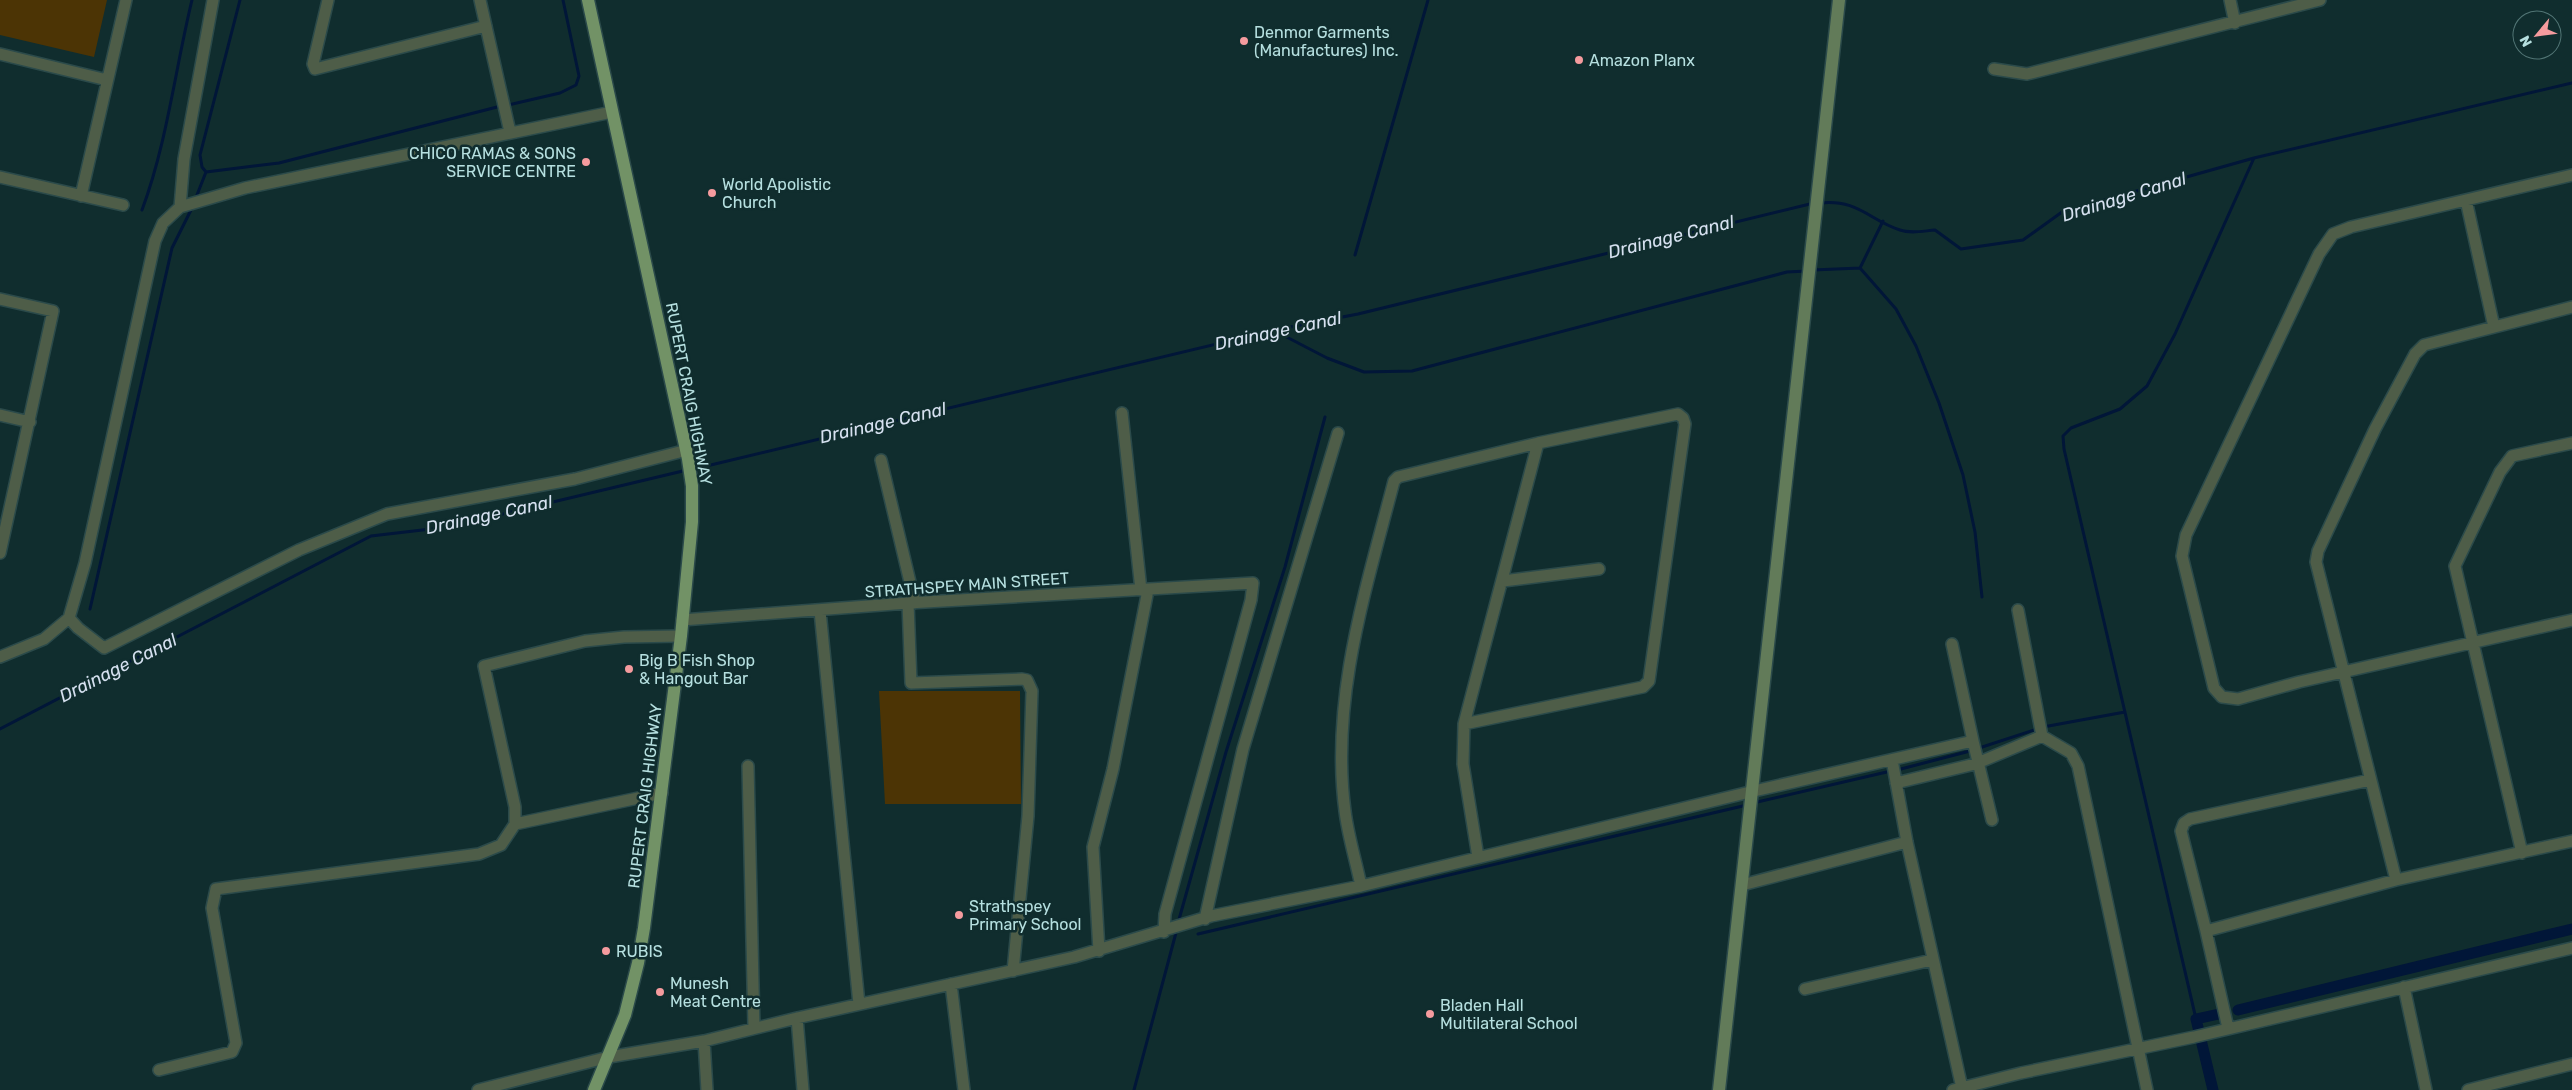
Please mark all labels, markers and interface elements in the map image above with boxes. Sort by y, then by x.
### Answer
north arrow [2512,10,2562,60]
place label: Denmor Garments (Manufactures) Inc. [1254,23,1399,60]
text: N [2516,33,2536,50]
marker: Denmor Garments (Manufactures) Inc. [1238,35,1250,47]
place label: Amazon Planx [1589,51,1695,70]
marker: Amazon Planx [1573,54,1585,66]
place label: CHICO RAMAS & SONS SERVICE CENTRE [409,144,576,181]
marker: CHICO RAMAS & SONS SERVICE CENTRE [580,156,592,168]
water label: Drainage Canal [2059,167,2190,226]
place label: World Apolistic Church [722,175,831,212]
marker: World Apolistic Church [706,187,718,199]
water label: Drainage Canal [1606,211,1737,263]
street label: RUPERT CRAIG HIGHWAY [662,301,716,487]
water label: Drainage Canal [1212,307,1344,355]
water label: Drainage Canal [818,398,949,448]
water label: Drainage Canal [423,491,555,539]
street label: STRATHSPEY MAIN STREET [864,568,1070,602]
water label: Drainage Canal [55,629,181,707]
place label: Big B Fish Shop & Hangout Bar [639,651,755,688]
marker: Big B Fish Shop & Hangout Bar [623,663,635,675]
street label: RUPERT CRAIG HIGHWAY [624,702,666,890]
place label: Strathspey Primary School [969,897,1081,934]
marker: Strathspey Primary School [953,909,965,921]
place label: RUBIS [616,942,663,961]
marker: RUBIS [600,945,612,957]
place label: Munesh Meat Centre [670,974,761,1011]
marker: Munesh Meat Centre [654,986,666,998]
place label: Bladen Hall Multilateral School [1440,996,1578,1033]
marker: Bladen Hall Multilateral School [1424,1008,1436,1020]

